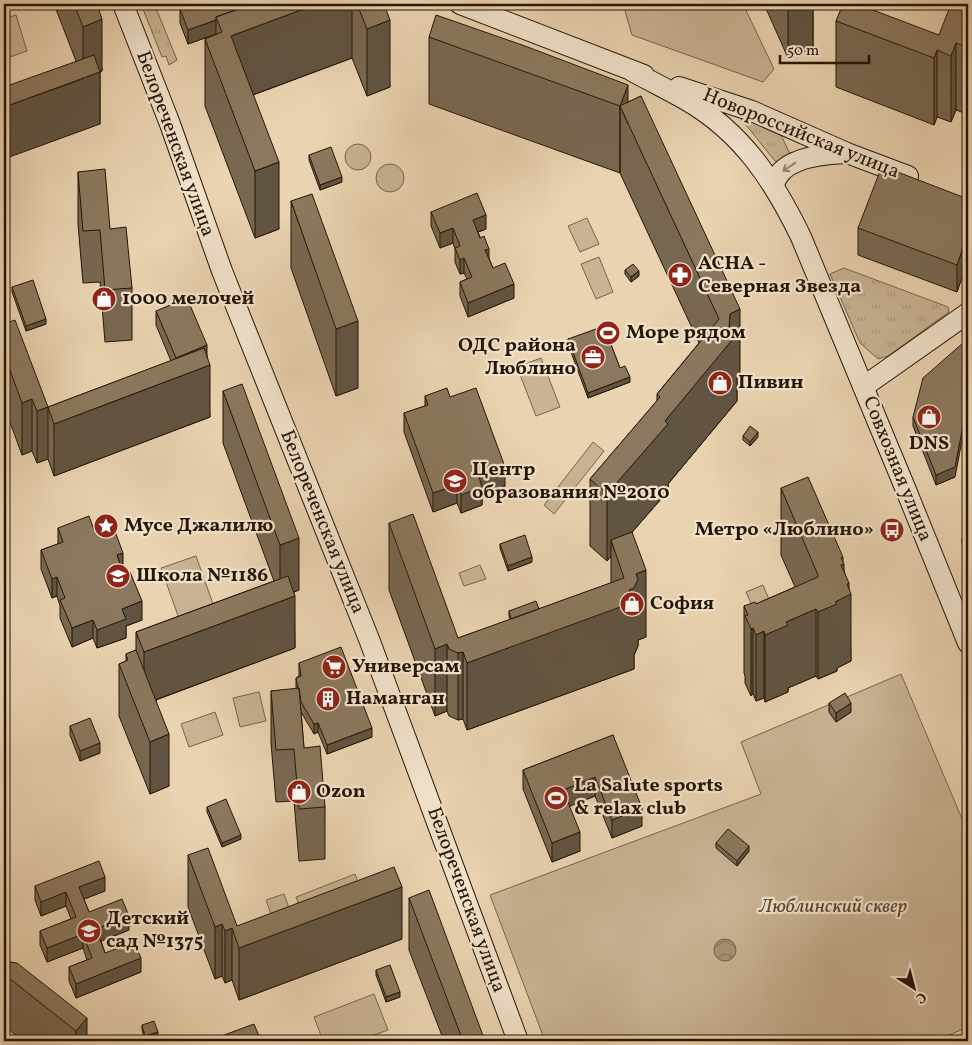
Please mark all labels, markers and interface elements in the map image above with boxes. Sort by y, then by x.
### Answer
scale bar [780,32,868,64]
text: 50 m [787,41,819,62]
street label: Белореченская улица [128,47,222,241]
street label: Новороссийская улица [698,82,904,186]
one-way arrow [783,162,797,172]
place label: АСНА - Северная Звезда [698,250,861,301]
pharmacy icon: АСНА - Северная Звезда [667,262,693,288]
place label: 1000 мелочей [122,285,254,313]
shop icon: 1000 мелочей [91,286,117,312]
place label: Море рядом [626,319,746,347]
sports icon: Море рядом [595,320,621,346]
place label: ОДС района Люблино [458,332,576,383]
office icon: ОДС района Люблино [580,344,606,370]
place label: Пивин [738,369,804,397]
shop icon: Пивин [707,370,733,396]
street label: Совхозная улица [855,392,939,546]
shop icon: DNS [916,404,942,430]
street label: Белореченская улица [272,426,372,618]
place label: DNS [909,430,949,458]
place label: Центр образования №2010 [472,456,669,507]
school or university icon: Центр образования №2010 [442,468,468,494]
place label: Мусе Джалилю [124,512,273,540]
place icon: Мусе Джалилю [93,513,119,539]
place label: Метро «Люблино» [695,516,874,544]
bus stop icon: Метро «Люблино» [879,517,905,543]
place label: Школа №1186 [136,562,268,590]
school or university icon: Школа №1186 [105,563,131,589]
place label: София [650,590,714,618]
shop icon: София [619,591,645,617]
place label: Универсам [352,653,460,681]
supermarket icon: Универсам [321,654,347,680]
place label: Наманган [346,685,445,713]
building icon: Наманган [315,686,341,712]
place label: La Salute sports & relax club [574,772,723,823]
place label: Ozon [316,778,366,806]
shop icon: Ozon [286,779,312,805]
sports icon: La Salute sports & relax club [543,785,569,811]
street label: Белореченская улица [419,803,513,997]
park label: Люблинский сквер [758,893,908,921]
place label: Детский сад №1375 [106,905,203,956]
school or university icon: Детский сад №1375 [76,918,102,944]
north arrow [890,962,940,1012]
text: С [912,987,930,1008]

